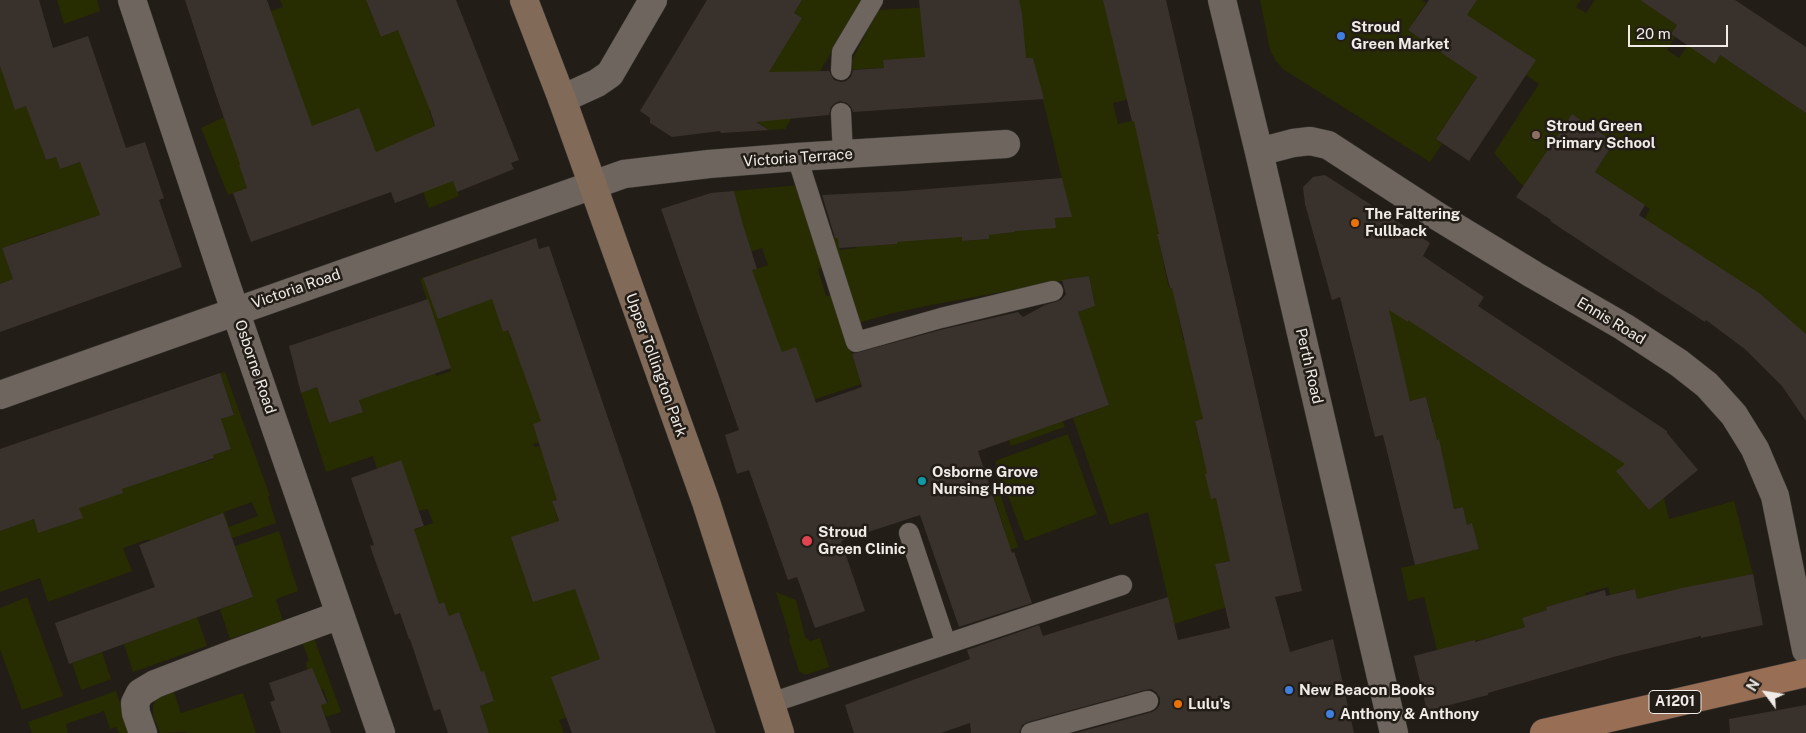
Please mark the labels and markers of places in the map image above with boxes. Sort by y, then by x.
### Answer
place label: Stroud Green Market [1351,18,1449,53]
marker: Stroud Green Market [1335,30,1347,42]
place label: Stroud Green Primary School [1546,117,1656,152]
marker: Stroud Green Primary School [1530,129,1542,141]
place label: The Faltering Fullback [1365,205,1460,240]
marker: The Faltering Fullback [1349,217,1361,229]
place label: Osborne Grove Nursing Home [932,463,1038,498]
marker: Osborne Grove Nursing Home [916,475,928,487]
place label: Stroud Green Clinic [818,523,906,558]
marker: Stroud Green Clinic [800,534,814,548]
place label: New Beacon Books [1299,681,1435,699]
marker: New Beacon Books [1283,684,1295,696]
place label: Lulu's [1188,695,1230,713]
marker: Lulu's [1172,698,1184,710]
place label: Anthony & Anthony [1340,705,1479,723]
marker: Anthony & Anthony [1324,708,1336,720]

